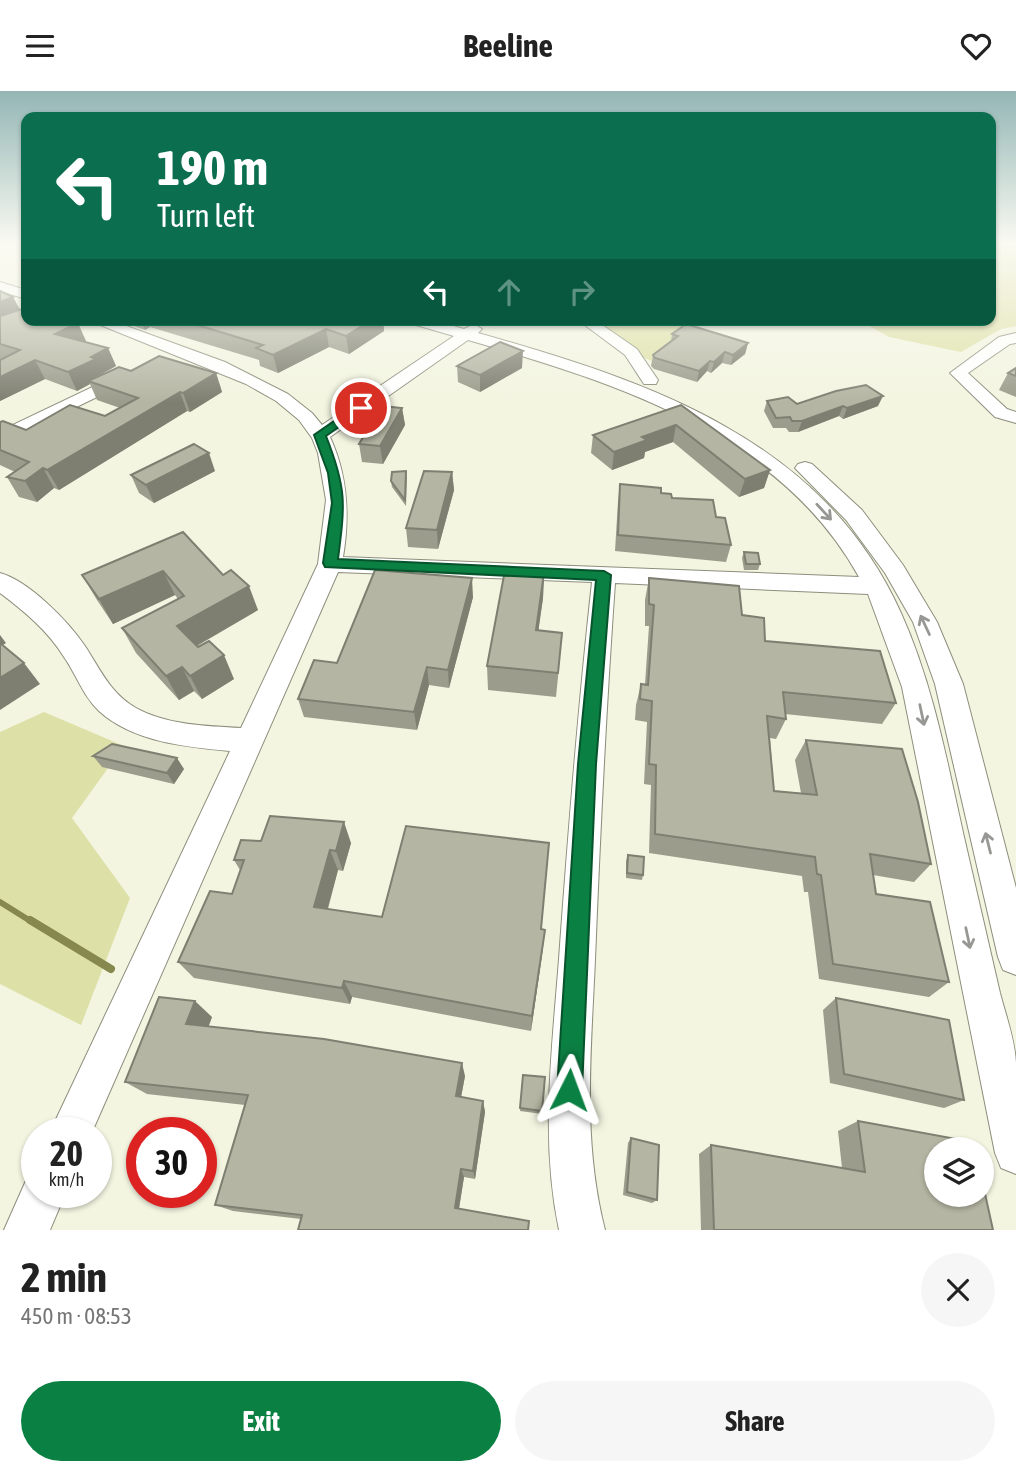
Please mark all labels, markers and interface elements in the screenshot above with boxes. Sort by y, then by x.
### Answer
icon: menu [21,27,59,65]
text: Beeline [463,27,553,64]
icon: heart [957,27,995,65]
text: 190 m [157,139,268,195]
icon: left [42,140,133,231]
text: Turn left [157,197,255,234]
icon: left [417,273,455,311]
icon: ahead [490,273,528,311]
icon: right [563,273,601,311]
pin [331,378,391,438]
icon: arrive [342,389,380,427]
one-way arrow [816,503,832,521]
one-way arrow [918,615,932,636]
one-way arrow [915,703,929,726]
one-way arrow [981,832,994,855]
one-way arrow [961,926,975,949]
position arrow [532,1053,606,1127]
speed limit sign: 30 [126,1117,217,1208]
text: 20 [50,1133,83,1173]
map controls [924,1137,994,1207]
button: layers [924,1137,994,1207]
text: km/h [49,1169,84,1190]
text: 2 min [21,1253,107,1301]
button: close [921,1253,995,1327]
text: 450 m · 08:53 [21,1303,132,1329]
button: Exit [21,1381,501,1461]
button: Share [515,1381,995,1461]

